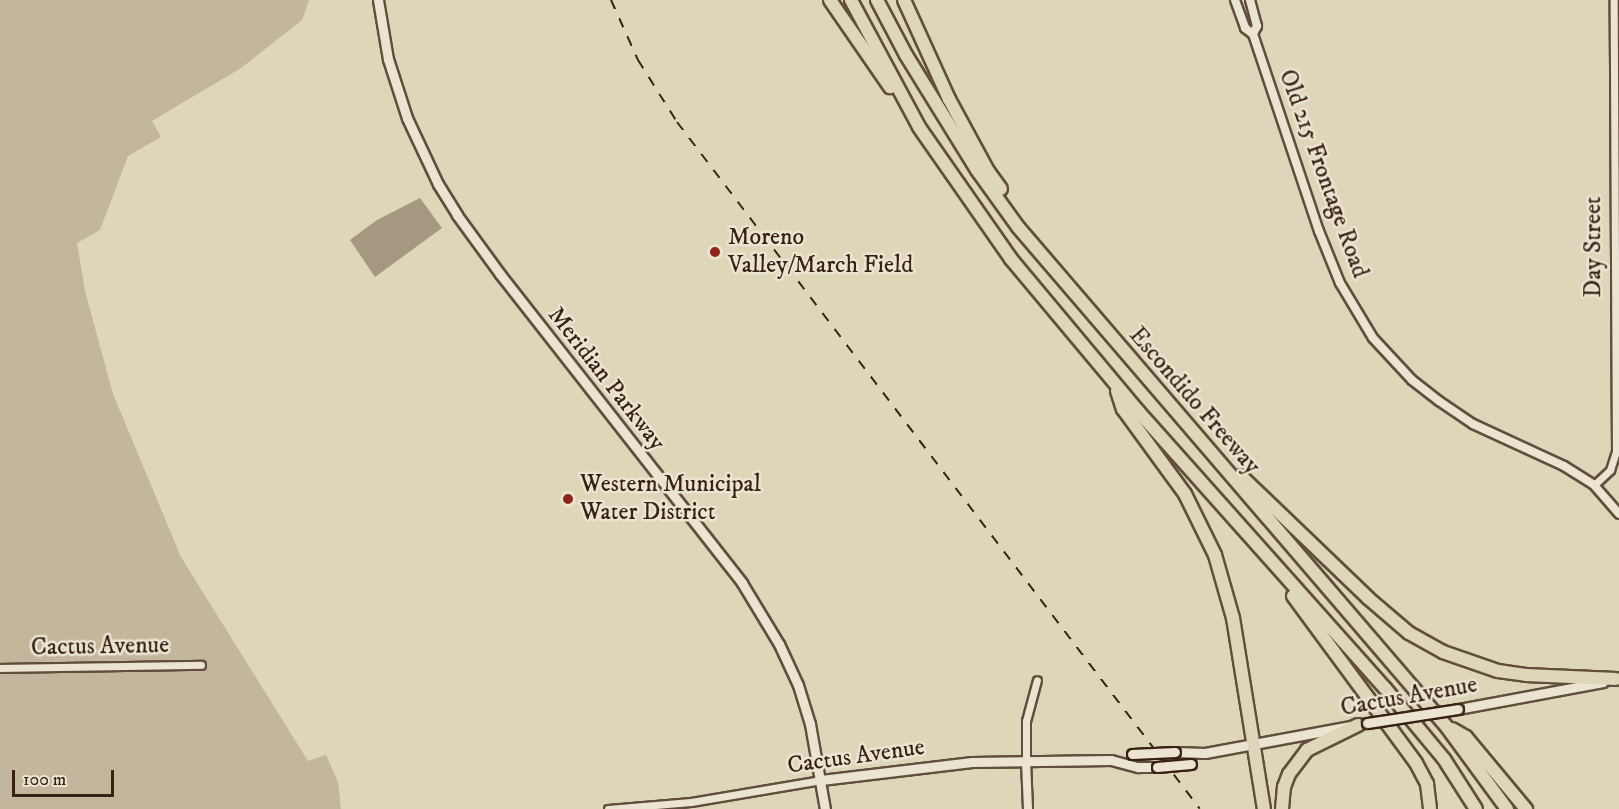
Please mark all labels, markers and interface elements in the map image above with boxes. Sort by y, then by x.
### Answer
street label: Old 215 Frontage Road [1272,66,1374,282]
street label: Day Street [1580,196,1608,298]
place label: Moreno Valley/March Field [728,224,913,280]
marker: Moreno Valley/March Field [706,243,724,261]
street label: Meridian Parkway [541,301,671,457]
street label: Escondido Freeway [1122,322,1266,480]
place label: Western Municipal Water District [580,471,761,527]
marker: Western Municipal Water District [561,492,575,506]
street label: Cactus Avenue [31,631,169,663]
street label: Cactus Avenue [1338,671,1480,723]
street label: Cactus Avenue [786,733,926,781]
scale bar [15,758,117,796]
text: 100 m [23,769,66,791]

